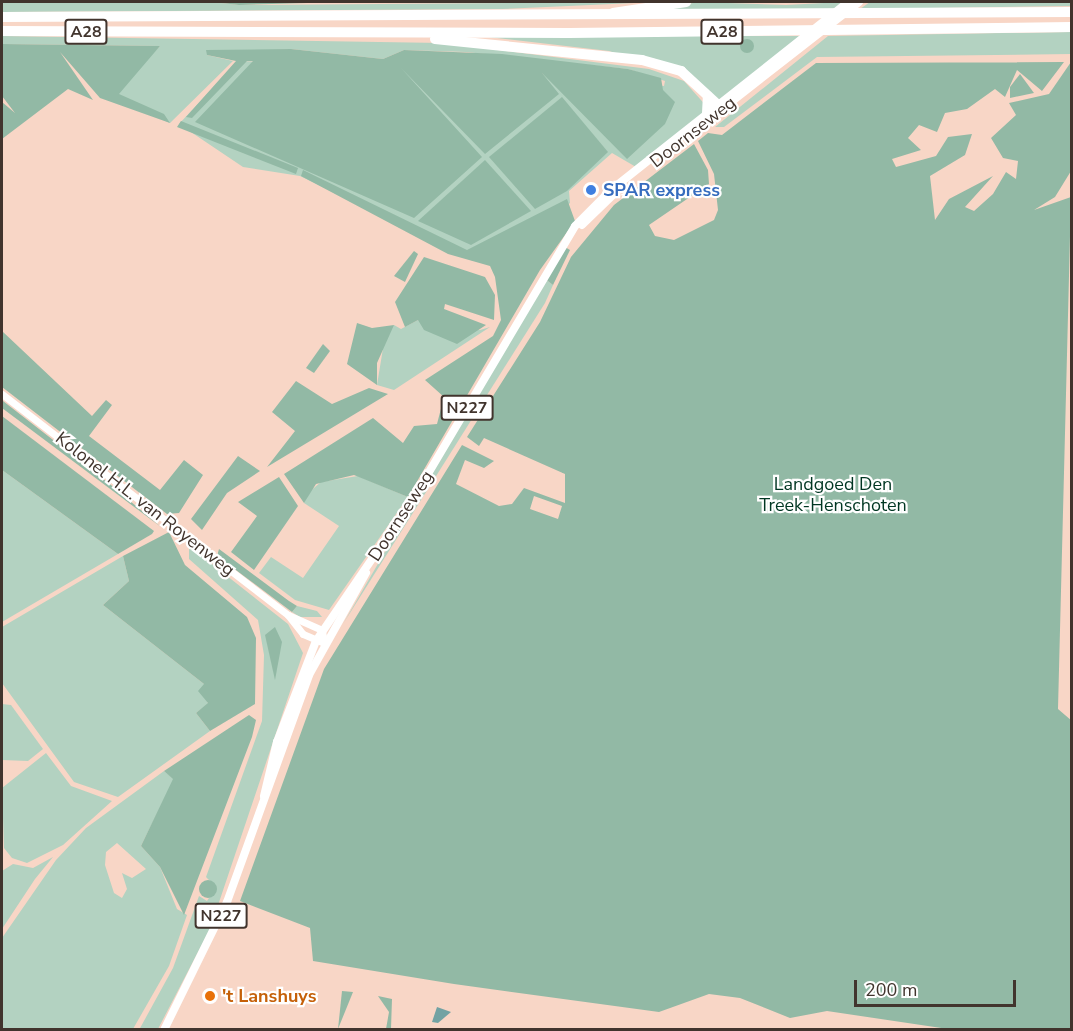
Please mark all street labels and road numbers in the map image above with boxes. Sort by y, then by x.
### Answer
road number: A28 [64,19,109,45]
road number: A28 [700,19,744,45]
street label: Doornseweg [646,92,740,172]
road number: N227 [440,395,494,421]
street label: Kolonel H.L. van Royenweg [51,427,239,581]
street label: Doornseweg [364,467,438,565]
road number: N227 [194,903,248,929]

